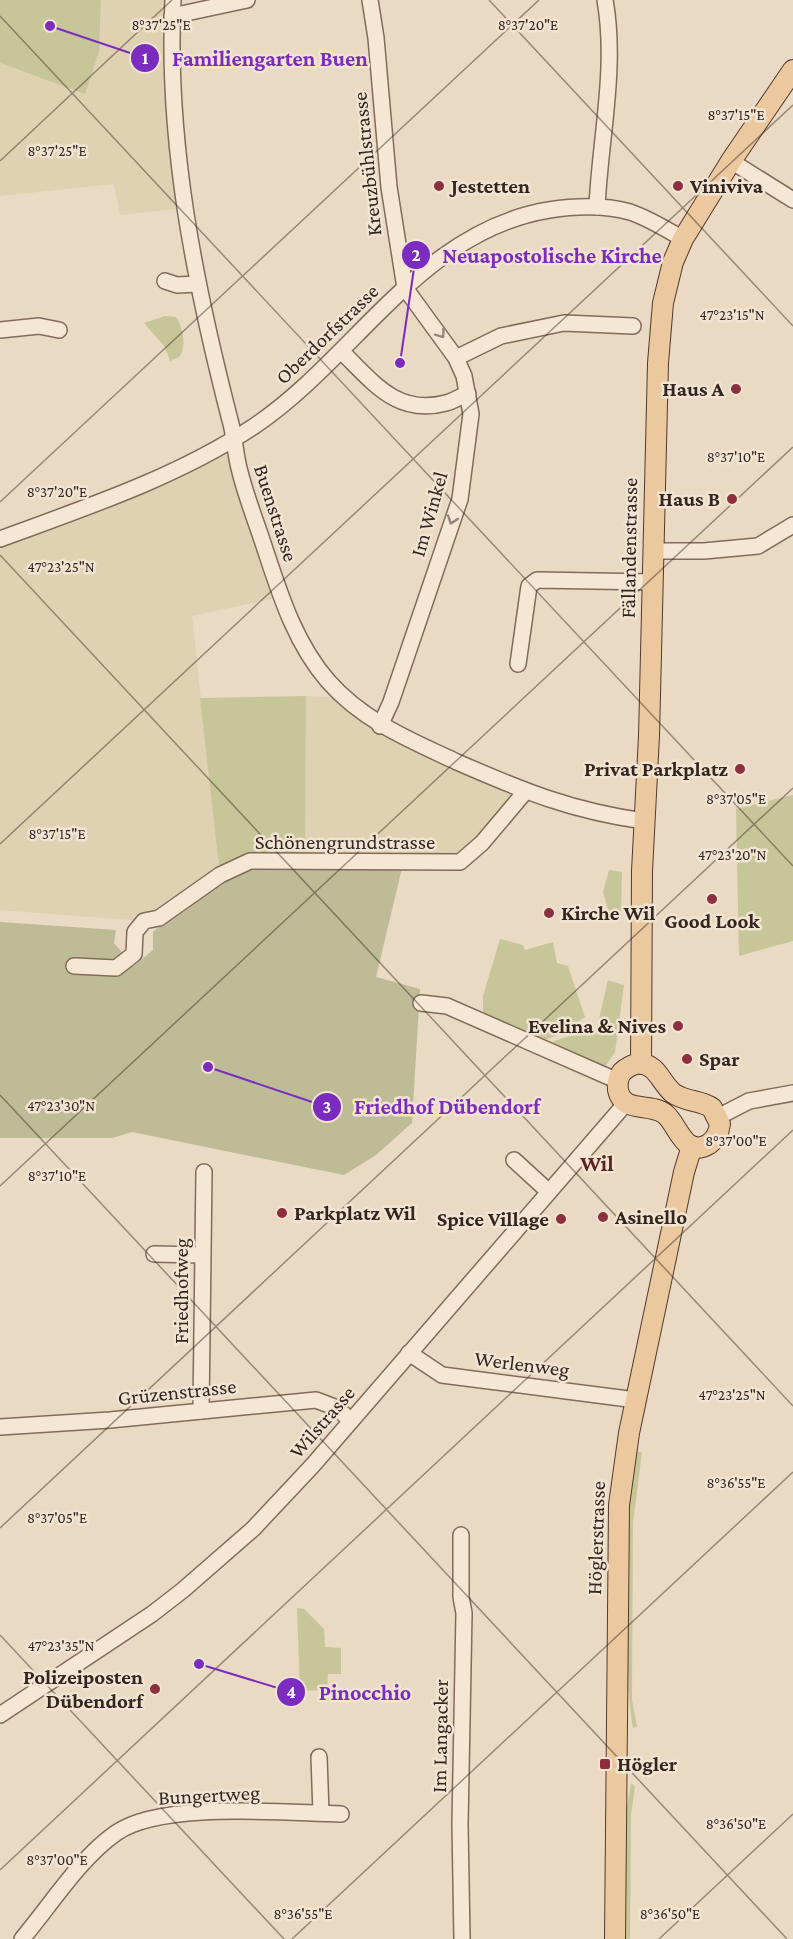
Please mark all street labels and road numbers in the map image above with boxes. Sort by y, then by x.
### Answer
street label: Kreuzbühlstrasse [348,91,386,237]
street label: Oberdorfstrasse [271,279,383,389]
street label: Buenstrasse [249,461,303,565]
street label: Im Winkel [405,469,453,559]
street label: Fällandenstrasse [616,477,642,619]
street label: Schönengrundstrasse [255,830,435,854]
street label: Friedhofweg [169,1238,193,1344]
street label: Werlenweg [473,1346,571,1382]
street label: Grüzenstrasse [117,1374,237,1410]
street label: Wilstrasse [284,1381,360,1463]
street label: Höglerstrasse [582,1481,610,1595]
street label: Im Langacker [427,1678,453,1793]
street label: Bungertweg [157,1780,261,1810]

